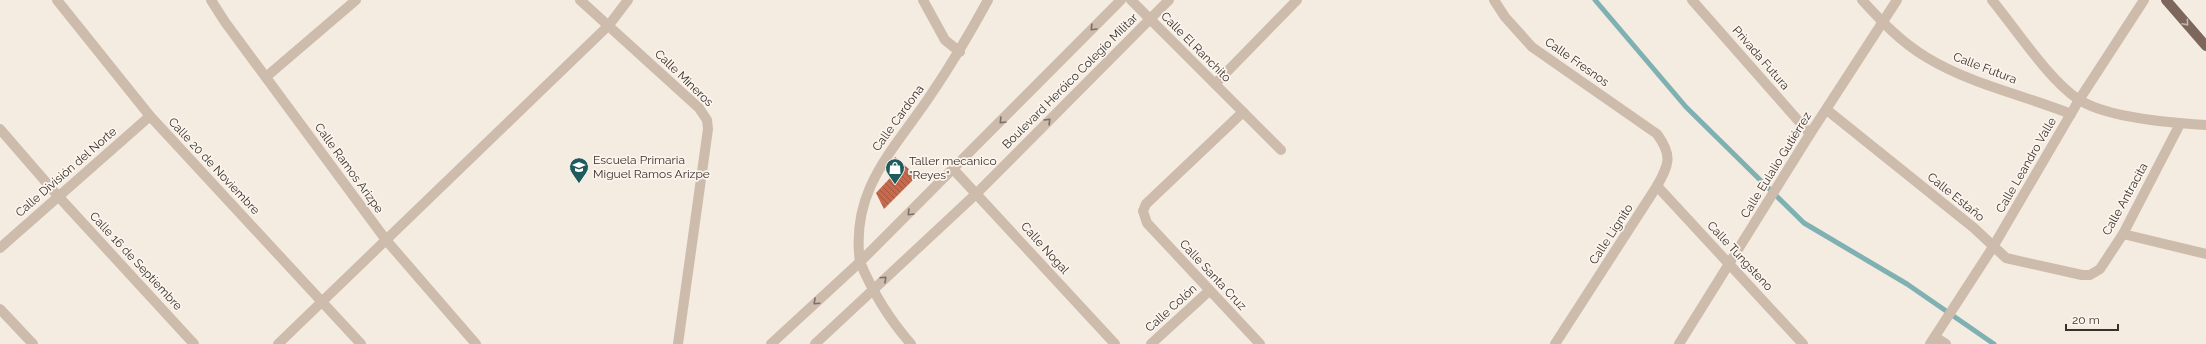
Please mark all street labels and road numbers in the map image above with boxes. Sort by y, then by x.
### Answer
street label: Calle El Ranchito [1158,9,1234,85]
street label: Boulevard Heróico Colegio Militar [999,10,1141,152]
street label: Privada Futura [1730,23,1792,93]
street label: Calle Fresnos [1542,35,1612,89]
street label: Calle Mineros [652,47,716,109]
street label: Calle Futura [1951,49,2019,87]
street label: Calle Cardona [869,82,927,154]
street label: Calle Eulalio Gutiérrez [1738,109,1814,220]
street label: Calle 20 de Noviembre [165,115,263,217]
street label: Calle Leandro Valle [1993,115,2059,215]
street label: Calle Ramos Arizpe [312,120,386,216]
street label: Calle División del Norte [13,124,119,220]
street label: Calle Antracita [2099,160,2151,238]
street label: Calle Estaño [1925,170,1987,224]
street label: Calle Lignito [1586,201,1636,267]
street label: Calle 16 de Septiembre [87,209,185,313]
street label: Calle Tungsteno [1704,218,1776,294]
street label: Calle Nogal [1018,219,1072,277]
street label: Calle Santa Cruz [1177,237,1249,313]
street label: Calle Colón [1142,281,1200,335]

